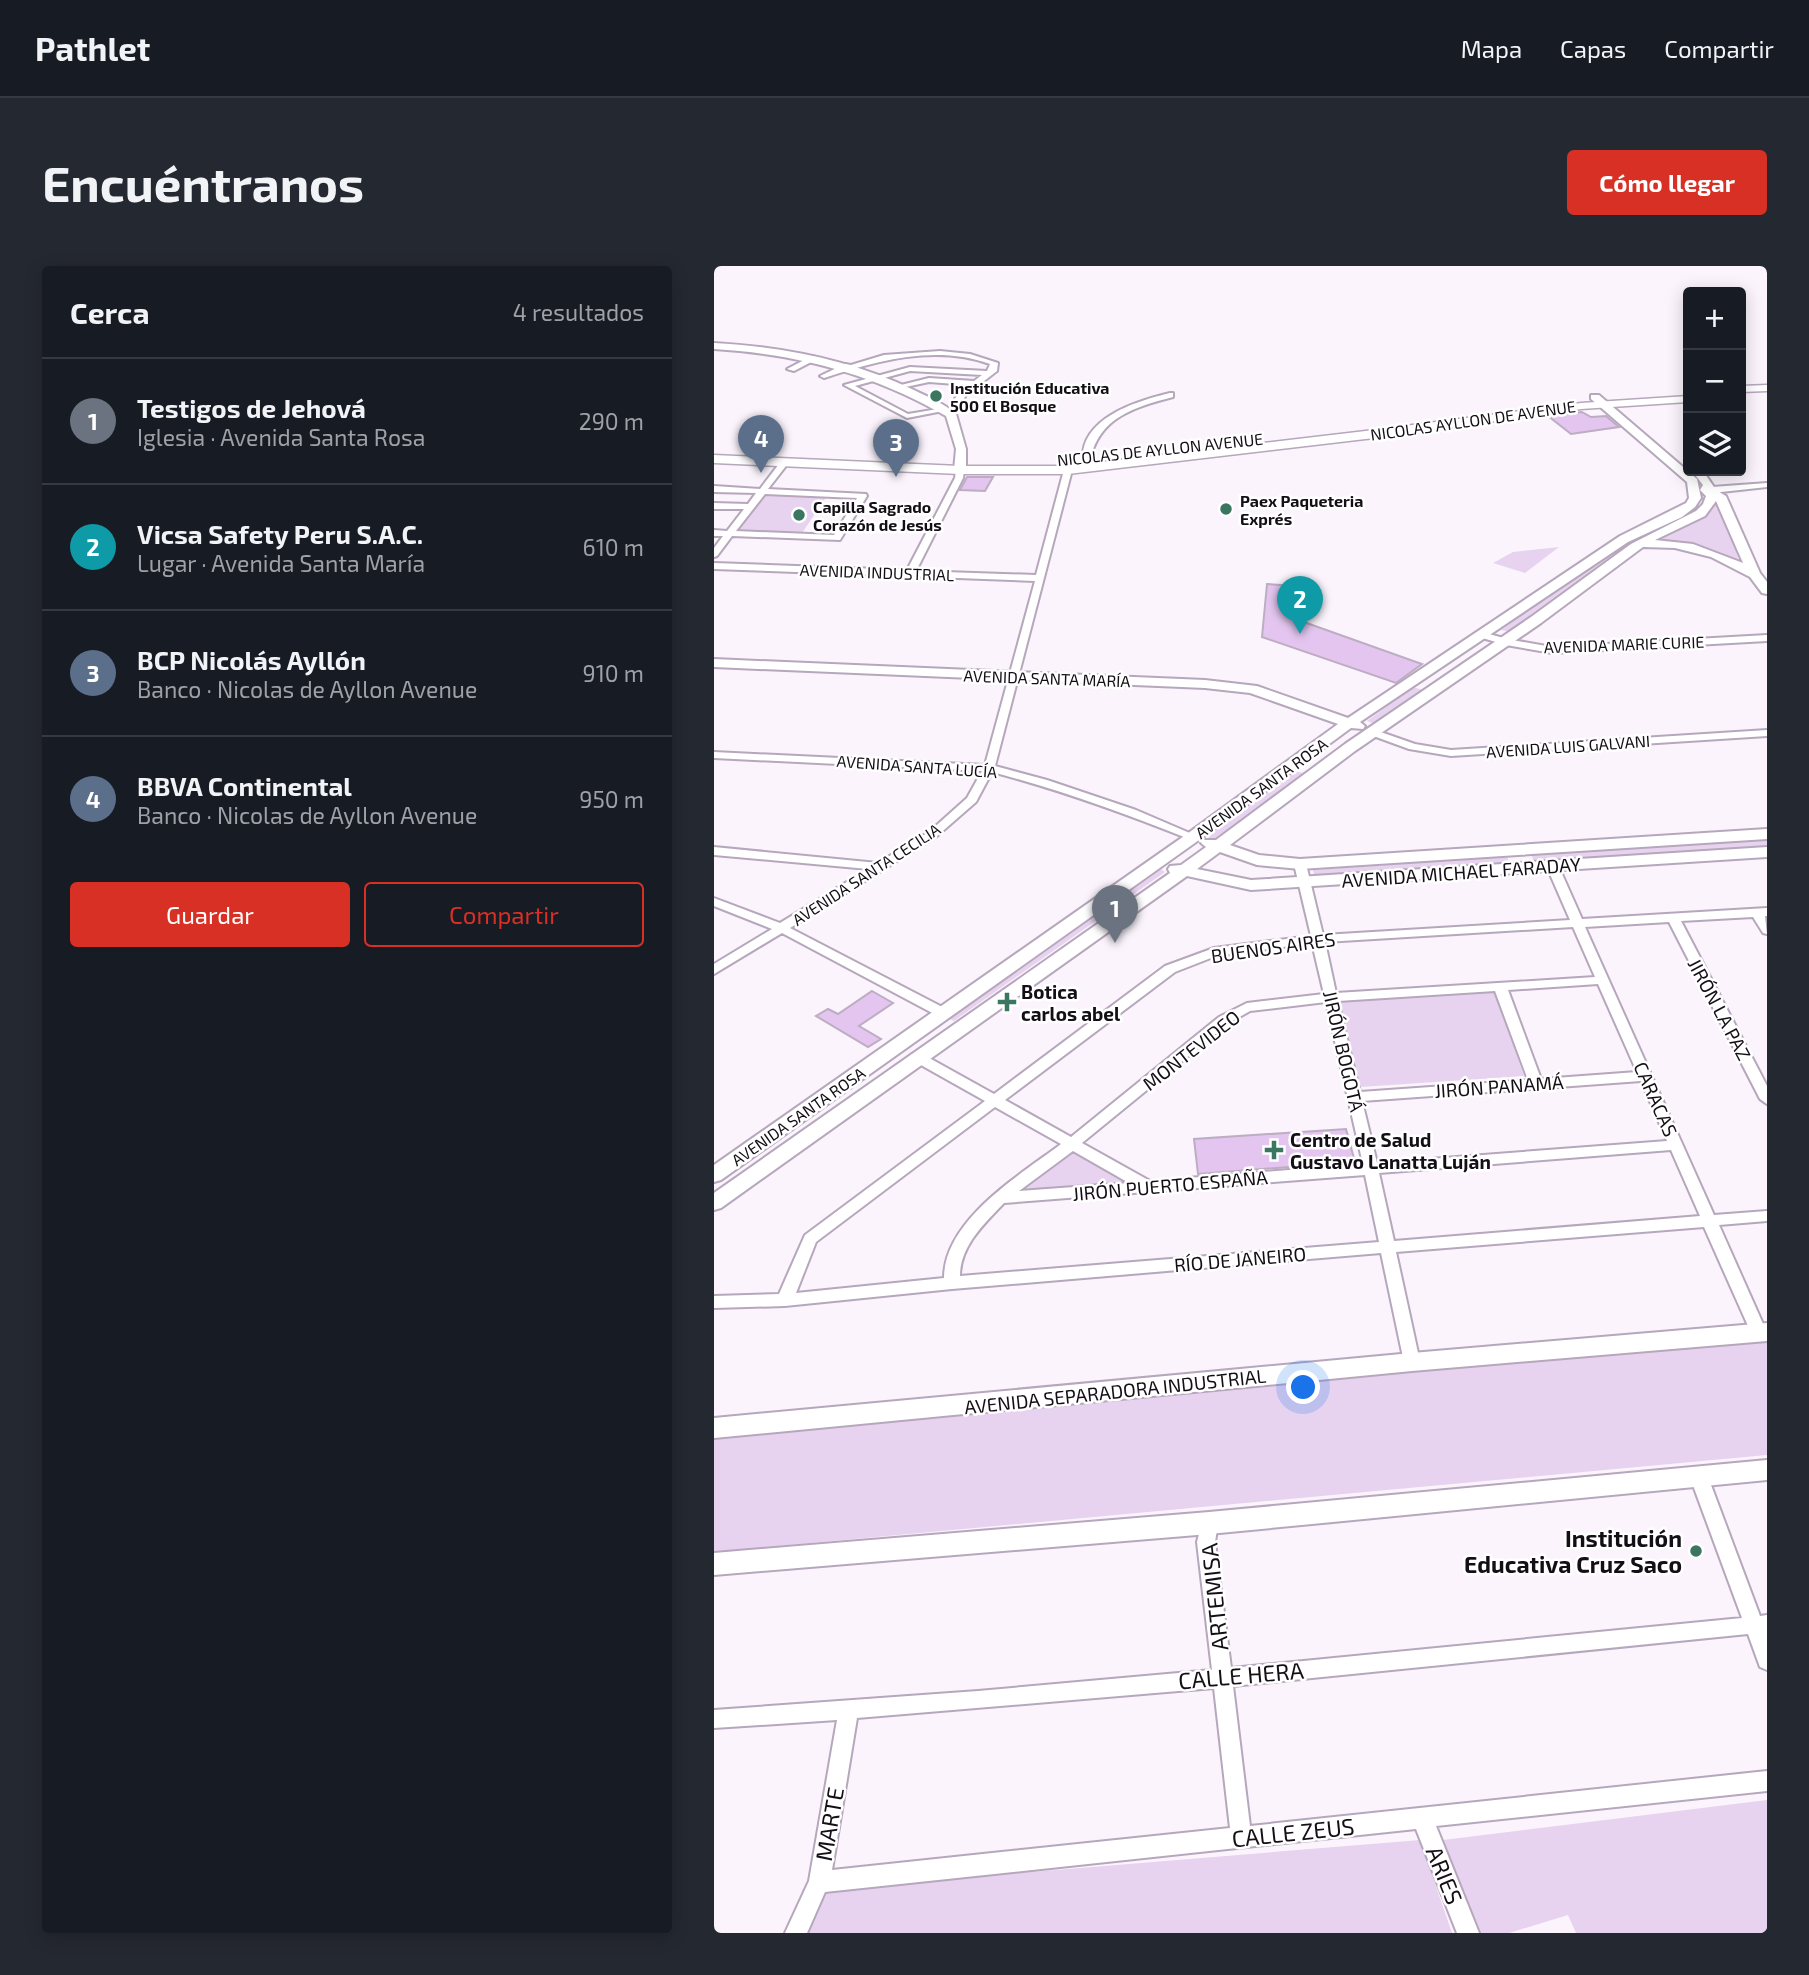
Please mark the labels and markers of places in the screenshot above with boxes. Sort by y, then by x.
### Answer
place label: Institución Educativa 500 El Bosque [950,378,1109,415]
marker: Institución Educativa 500 El Bosque [928,388,944,404]
pin: 4 [738,415,784,473]
pin: 3 [873,419,919,477]
place label: Paex Paqueteria Exprés [1240,491,1363,528]
place label: Capilla Sagrado Corazón de Jesús [813,497,942,534]
marker: Paex Paqueteria Exprés [1218,501,1234,517]
marker: Capilla Sagrado Corazón de Jesús [791,507,807,523]
pin: 2 [1277,576,1323,634]
pin: 1 [1092,885,1138,943]
place label: Botica carlos abel [1021,980,1121,1025]
marker: Botica carlos abel [999,994,1015,1010]
place label: Centro de Salud Gustavo Lanatta Luján [1290,1128,1491,1173]
marker: Centro de Salud Gustavo Lanatta Luján [1264,1140,1284,1160]
place label: Institución Educativa Cruz Saco [1464,1524,1682,1578]
marker: Institución Educativa Cruz Saco [1688,1543,1704,1559]

